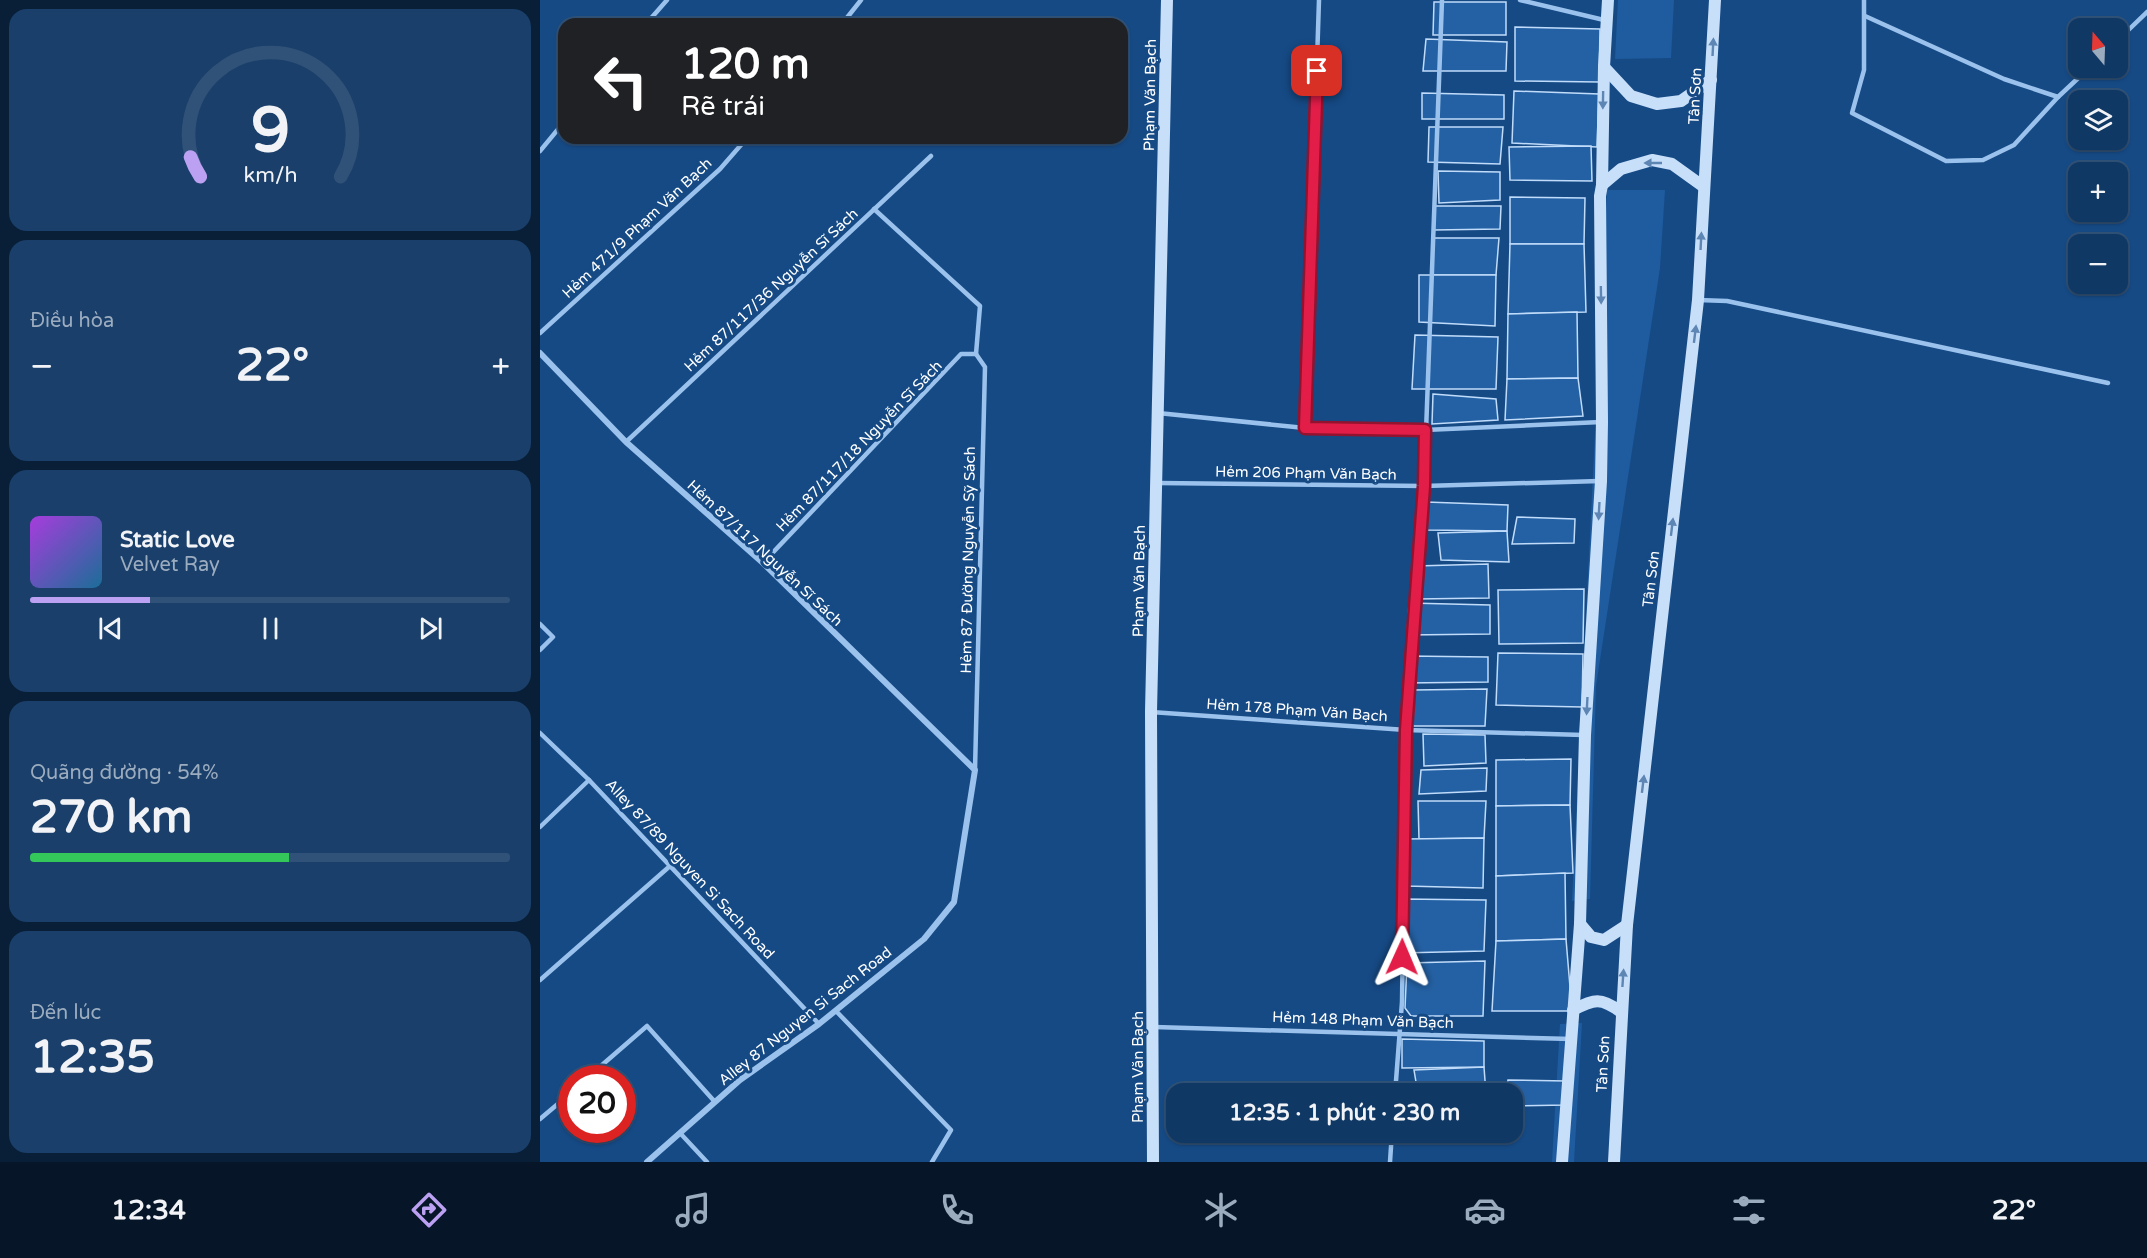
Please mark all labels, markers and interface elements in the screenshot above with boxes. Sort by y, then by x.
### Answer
north arrow [2068,18,2128,78]
map controls [2068,18,2128,294]
one-way arrow [1708,37,1717,56]
text: 120 m [681,39,810,90]
street label: Phạm Văn Bạch [1140,39,1160,151]
icon: left [582,42,660,120]
pin [1291,45,1342,96]
icon: arrive [1300,54,1333,87]
street label: Tân Sơn [1685,67,1705,125]
text: Rẽ trái [681,90,765,123]
button: layers [2068,90,2128,150]
one-way arrow [1598,91,1608,110]
text: 9 [250,94,290,169]
street label: Hẻm 471/9 Phạm Văn Bạch [559,154,715,302]
one-way arrow [1644,158,1663,168]
text: km/h [243,162,297,188]
button: + [2068,162,2128,222]
street label: Hẻm 87/117/36 Nguyễn Sĩ Sách [680,205,862,375]
one-way arrow [1697,232,1706,251]
button: − [2068,234,2128,294]
one-way arrow [1596,286,1606,305]
text: Điều hòa [30,309,114,333]
one-way arrow [1690,324,1699,343]
text: 22° [236,339,309,393]
text: − [30,347,54,386]
text: + [491,347,510,386]
street label: Hẻm 87/117/18 Nguyễn Sĩ Sách [772,357,946,535]
street label: Hẻm 87 Đường Nguyễn Sỹ Sách [957,446,979,674]
street label: Hẻm 206 Phạm Văn Bạch [1215,462,1397,484]
street label: Hẻm 87/117 Nguyễn Sĩ Sách [684,476,846,630]
one-way arrow [1594,501,1604,520]
one-way arrow [1668,518,1677,537]
street label: Phạm Văn Bạch [1129,525,1149,637]
text: Static Love [120,527,235,553]
street label: Tân Sơn [1639,550,1663,608]
text: Velvet Ray [120,553,220,577]
icon: previous [94,612,127,645]
icon: pause [254,612,287,645]
icon: next [414,612,447,645]
street label: Hẻm 178 Phạm Văn Bạch [1206,695,1388,725]
one-way arrow [1583,696,1592,715]
text: Quãng đường · 54% [30,761,219,785]
one-way arrow [1638,774,1648,793]
street label: Alley 87/89 Nguyen Si Sach Road [602,775,778,963]
text: 270 km [30,791,192,845]
position arrow [1370,925,1434,989]
street label: Alley 87 Nguyen Si Sach Road [715,943,895,1089]
one-way arrow [1619,968,1628,987]
text: Đến lúc [30,1001,101,1025]
street label: Hẻm 148 Phạm Văn Bạch [1272,1008,1454,1032]
street label: Phạm Văn Bạch [1129,1011,1147,1123]
text: 12:35 [30,1031,155,1085]
street label: Tân Sơn [1593,1035,1613,1093]
speed limit sign: 20 [558,1065,636,1143]
text: 12:35 · 1 phút · 230 m [1229,1100,1460,1126]
icon: directions [408,1189,450,1231]
icon: music [672,1189,714,1231]
icon: phone [936,1189,978,1231]
icon: climate [1200,1189,1242,1231]
icon: car [1464,1189,1506,1231]
icon: filters [1728,1189,1770,1231]
text: 12:34 [111,1194,186,1227]
text: 22° [1992,1194,2036,1227]

